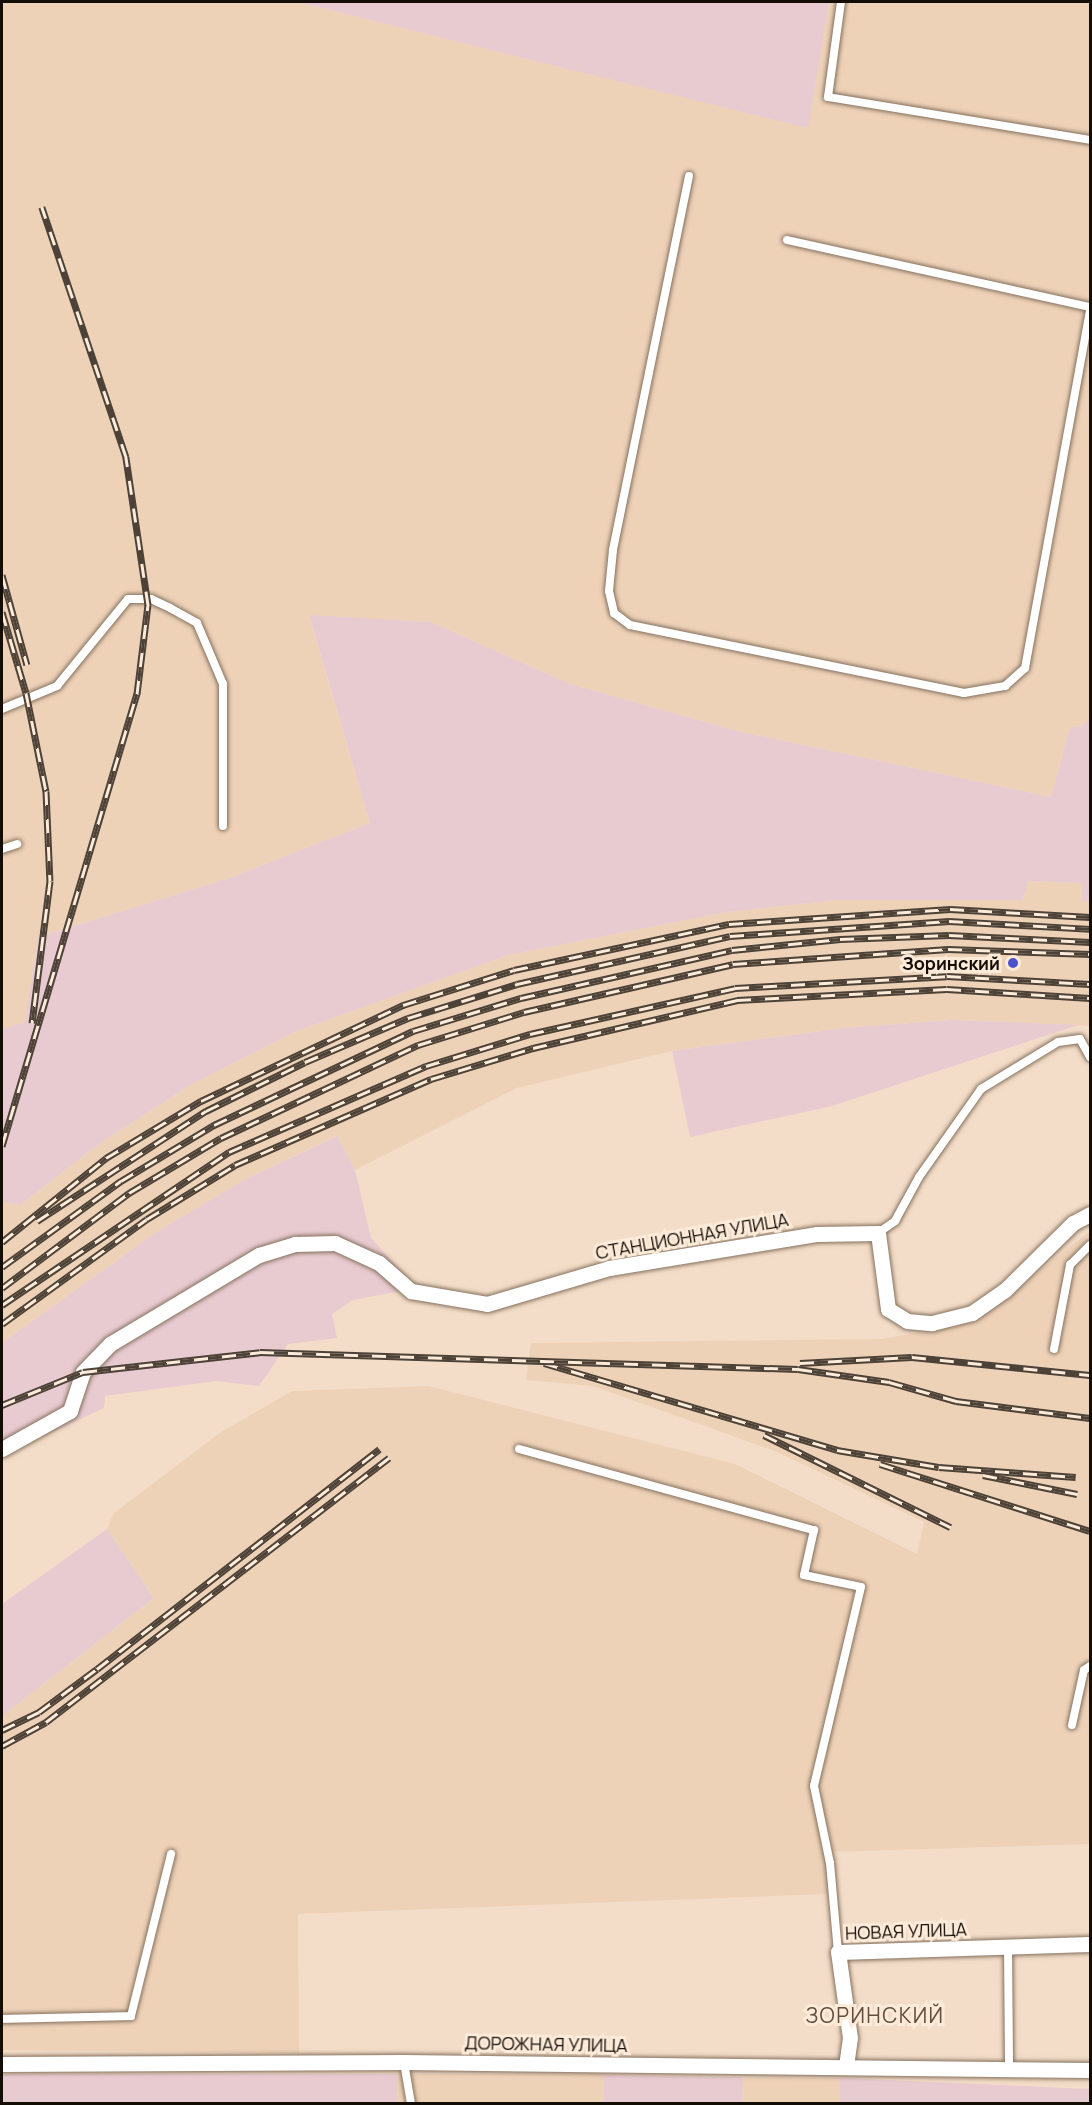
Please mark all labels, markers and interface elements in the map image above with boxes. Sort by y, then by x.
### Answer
place label: Зоринский [902,952,1000,974]
marker: Зоринский [1004,954,1022,972]
street label: СТАНЦИОННАЯ УЛИЦА [594,1208,790,1264]
street label: НОВАЯ УЛИЦА [845,1918,967,1944]
district label: ЗОРИНСКИЙ [806,2002,944,2028]
street label: ДОРОЖНАЯ УЛИЦА [464,2032,628,2056]

